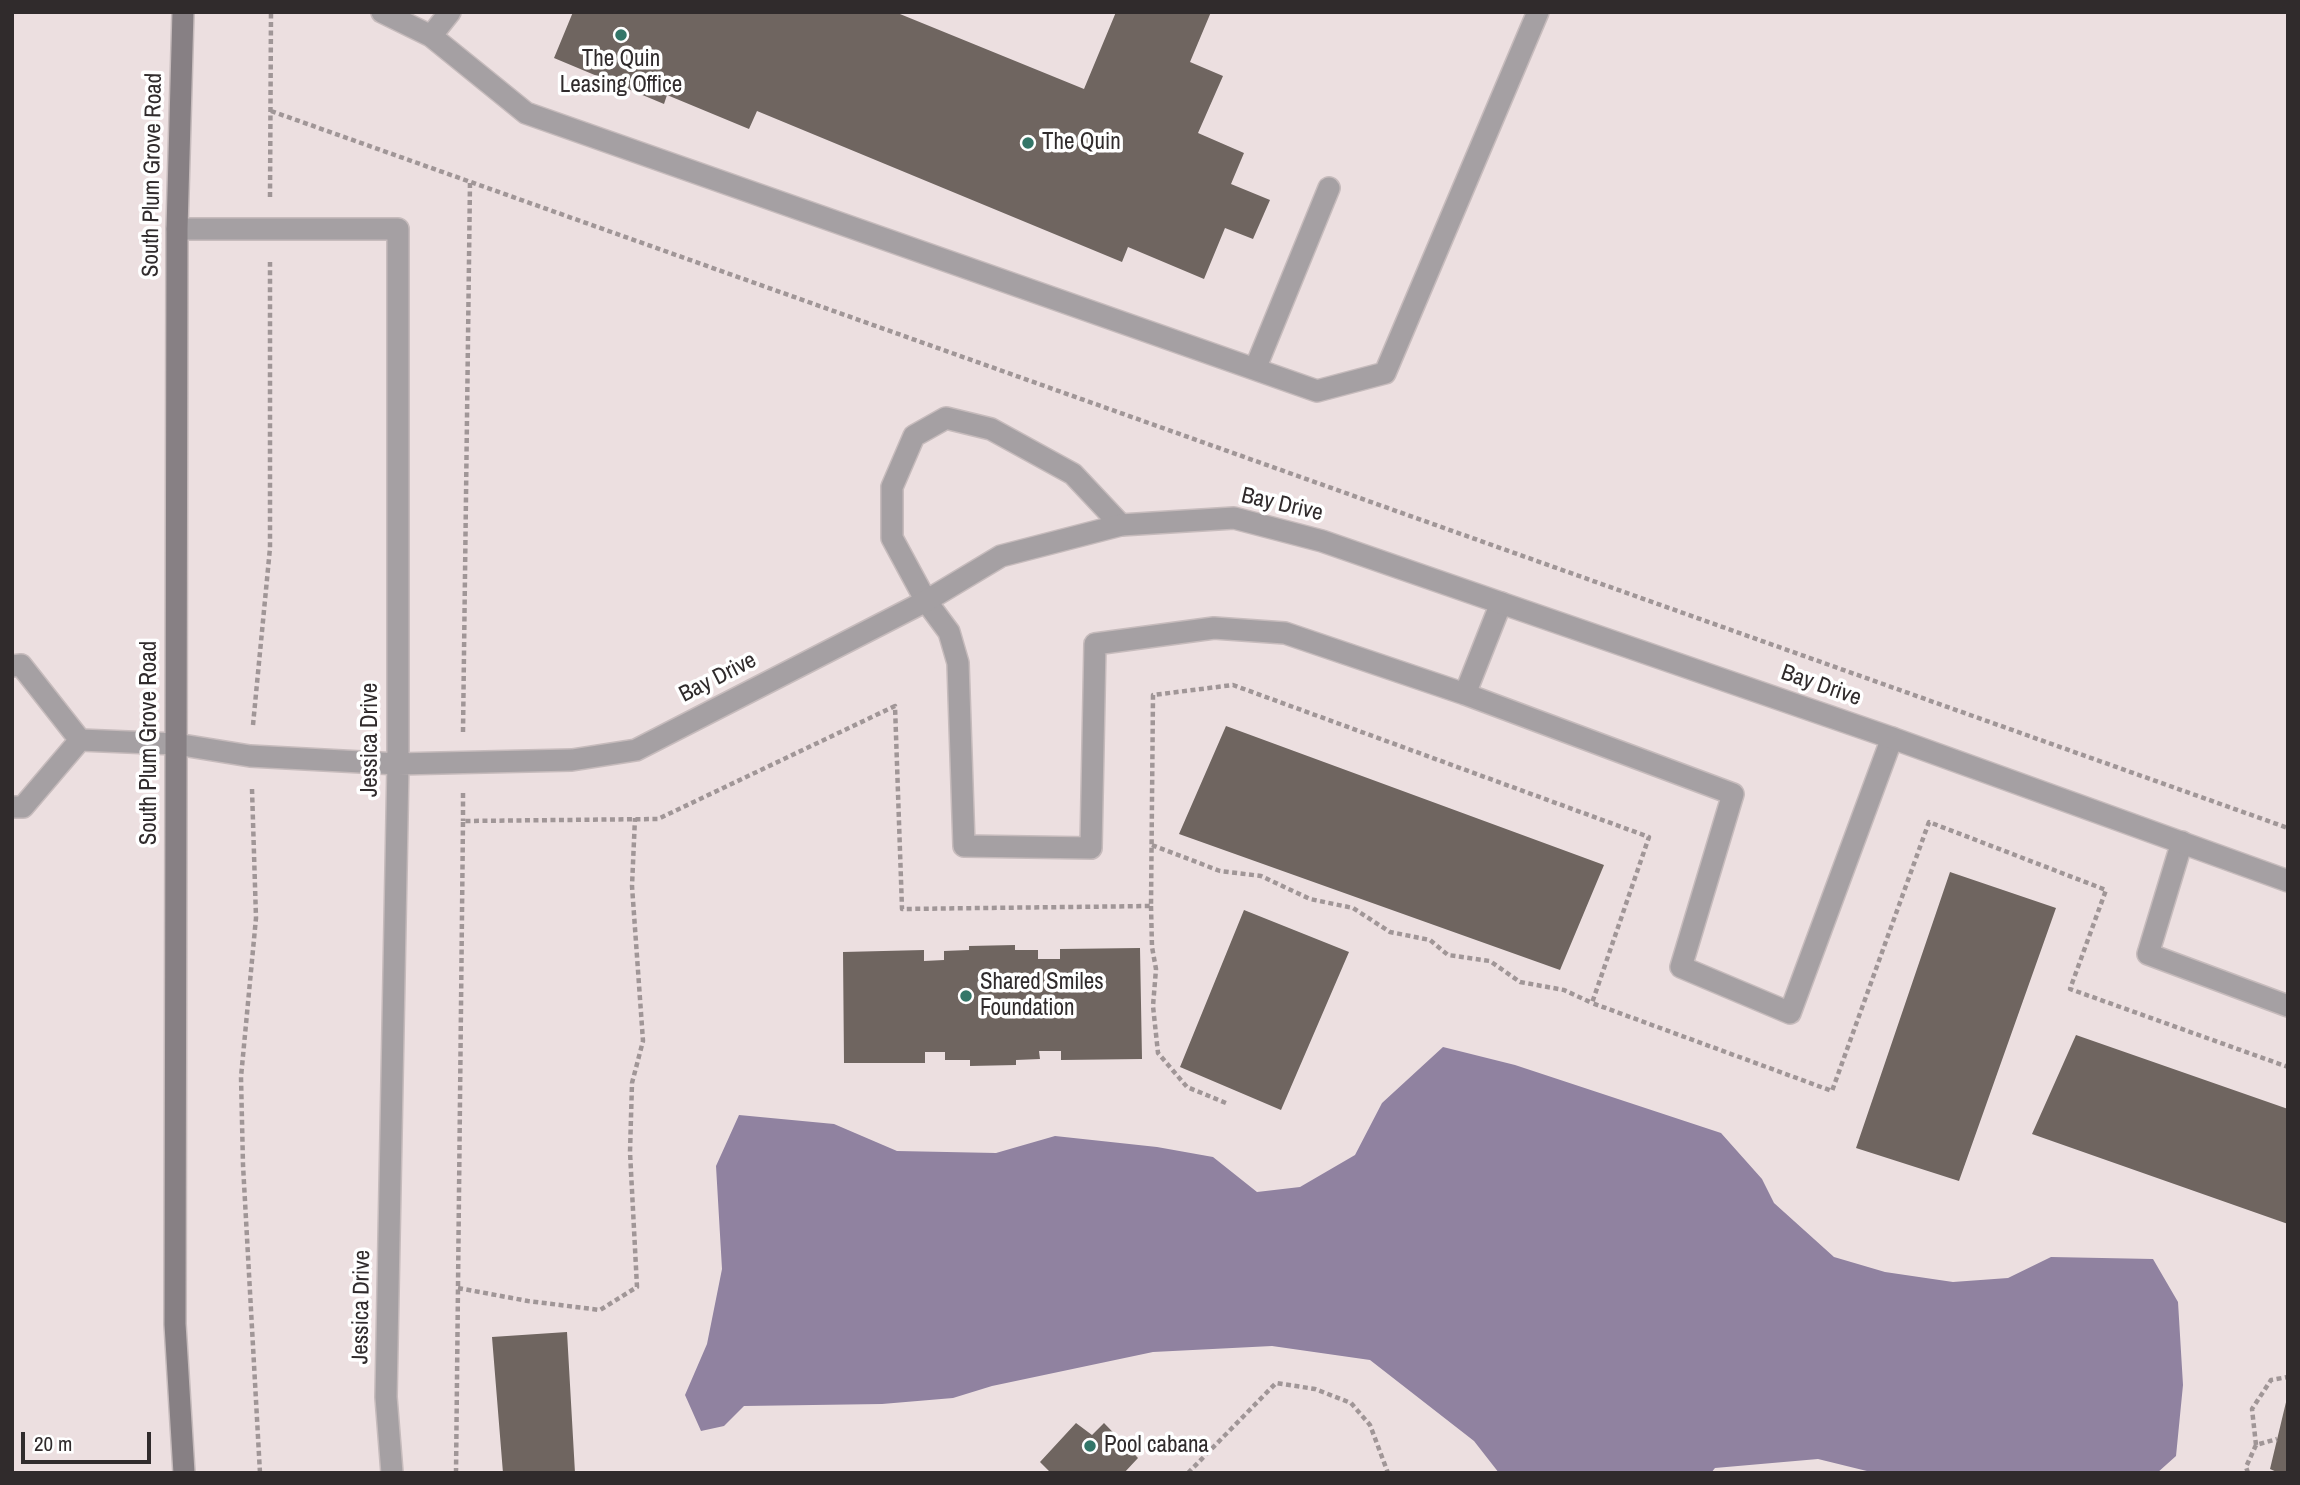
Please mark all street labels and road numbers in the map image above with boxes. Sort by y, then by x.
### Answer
street label: South Plum Grove Road [137,73,169,277]
street label: Bay Drive [1239,482,1325,528]
street label: South Plum Grove Road [136,641,164,845]
street label: Bay Drive [675,647,761,709]
street label: Bay Drive [1777,659,1865,713]
street label: Jessica Drive [357,683,385,797]
street label: Jessica Drive [347,1250,377,1364]

